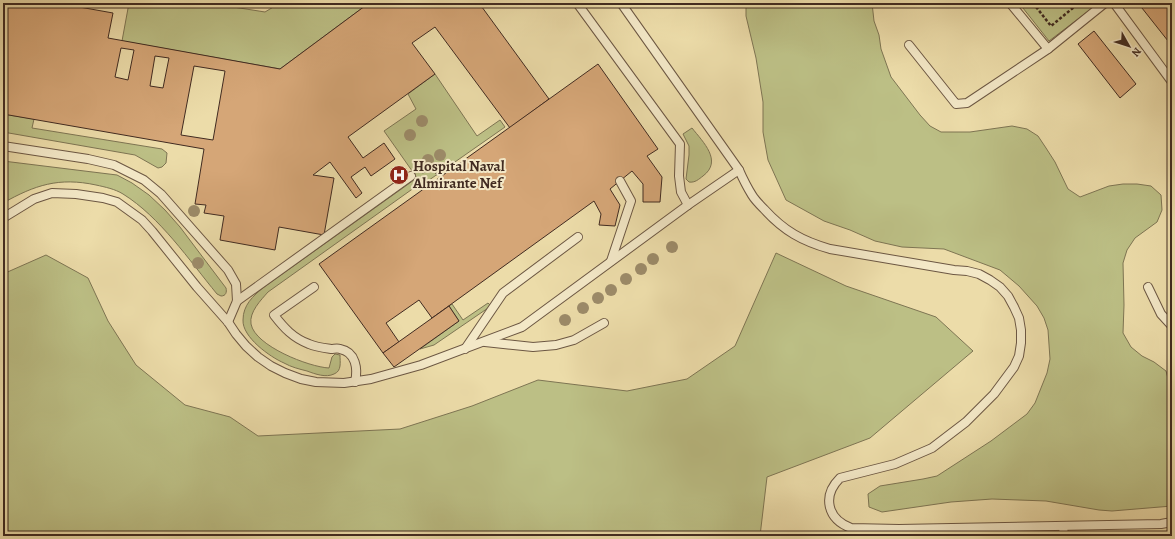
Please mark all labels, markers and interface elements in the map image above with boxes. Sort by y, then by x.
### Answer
north arrow [1109,26,1149,66]
text: N [1128,44,1145,60]
place label: Hospital Naval Almirante Nef [412,156,505,193]
hospital icon: Hospital Naval Almirante Nef [388,164,410,186]

